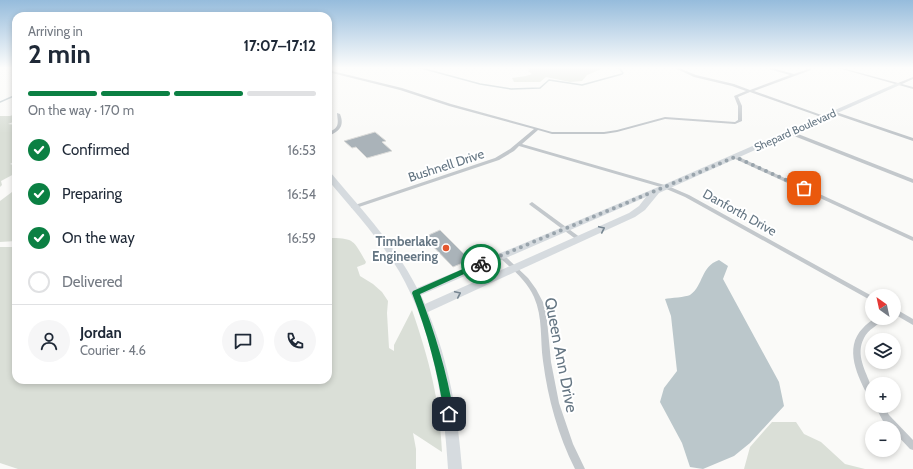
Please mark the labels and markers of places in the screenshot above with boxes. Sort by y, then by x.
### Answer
pin [787,171,821,205]
place label: Timberlake Engineering [372,233,438,264]
marker: Timberlake Engineering [441,243,451,253]
pin [432,397,466,431]

